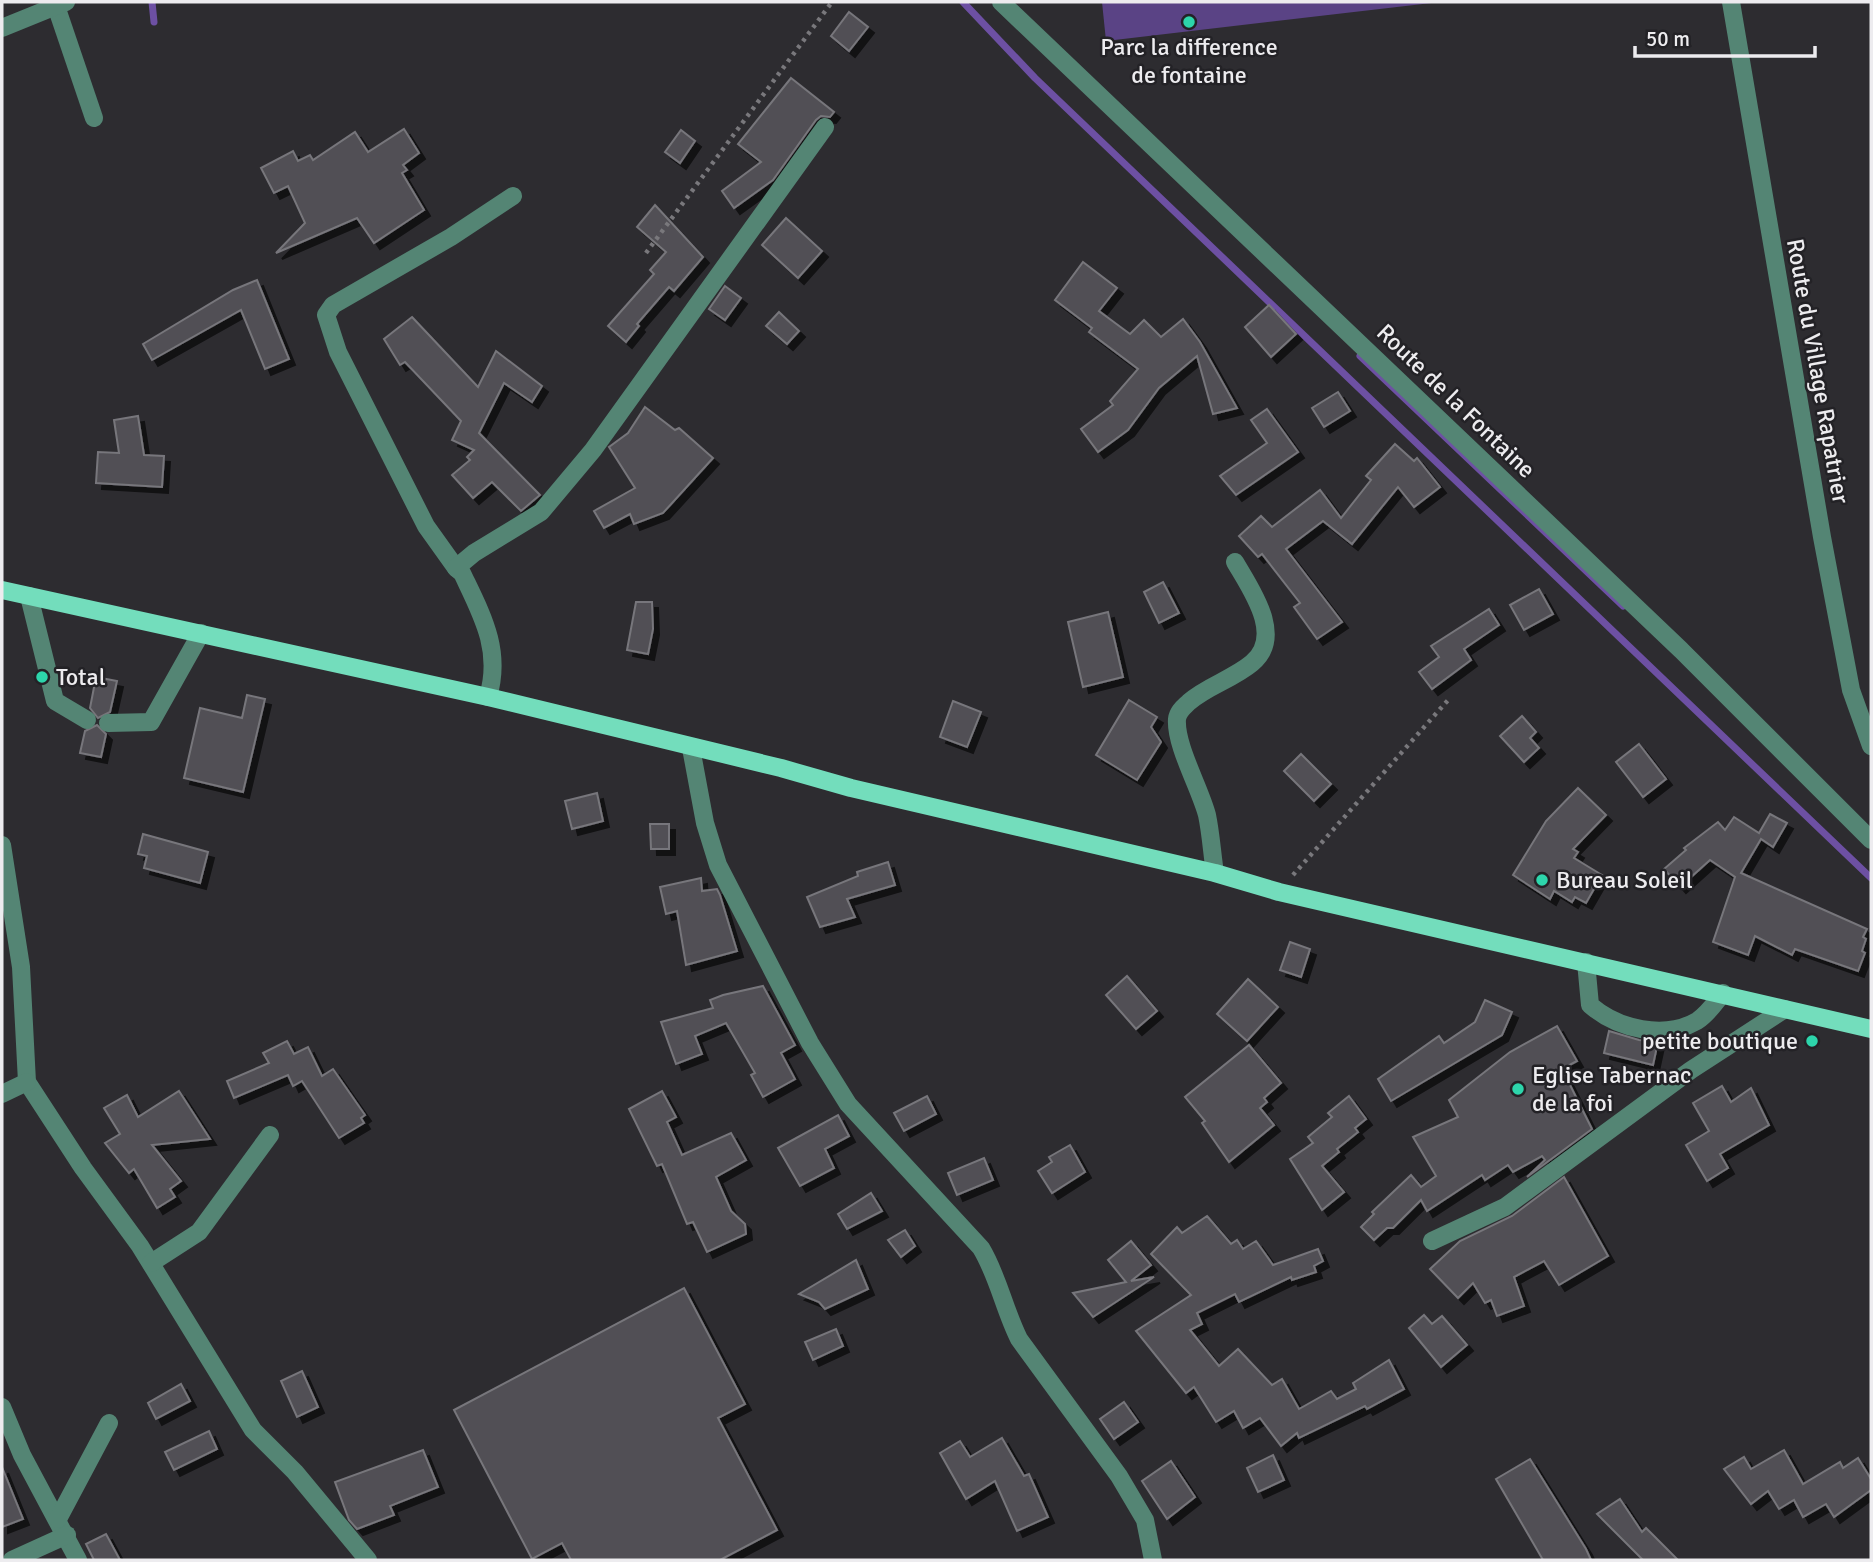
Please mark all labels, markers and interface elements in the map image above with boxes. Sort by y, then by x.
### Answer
marker: Parc la difference de fontaine [1181,14,1197,30]
scale bar [1635,14,1815,58]
text: 50 m [1646,26,1690,52]
place label: Parc la difference de fontaine [1100,32,1278,90]
street label: Route du Village Rapatrier [1780,236,1856,506]
street label: Route de la Fontaine [1370,317,1542,485]
place label: Total [56,662,106,692]
marker: Total [34,669,50,685]
place label: Bureau Soleil [1556,865,1693,895]
marker: Bureau Soleil [1534,872,1550,888]
place label: petite boutique [1642,1026,1798,1056]
marker: petite boutique [1804,1033,1820,1049]
place label: Eglise Tabernac de la foi [1532,1060,1691,1118]
marker: Eglise Tabernac de la foi [1510,1081,1526,1097]

